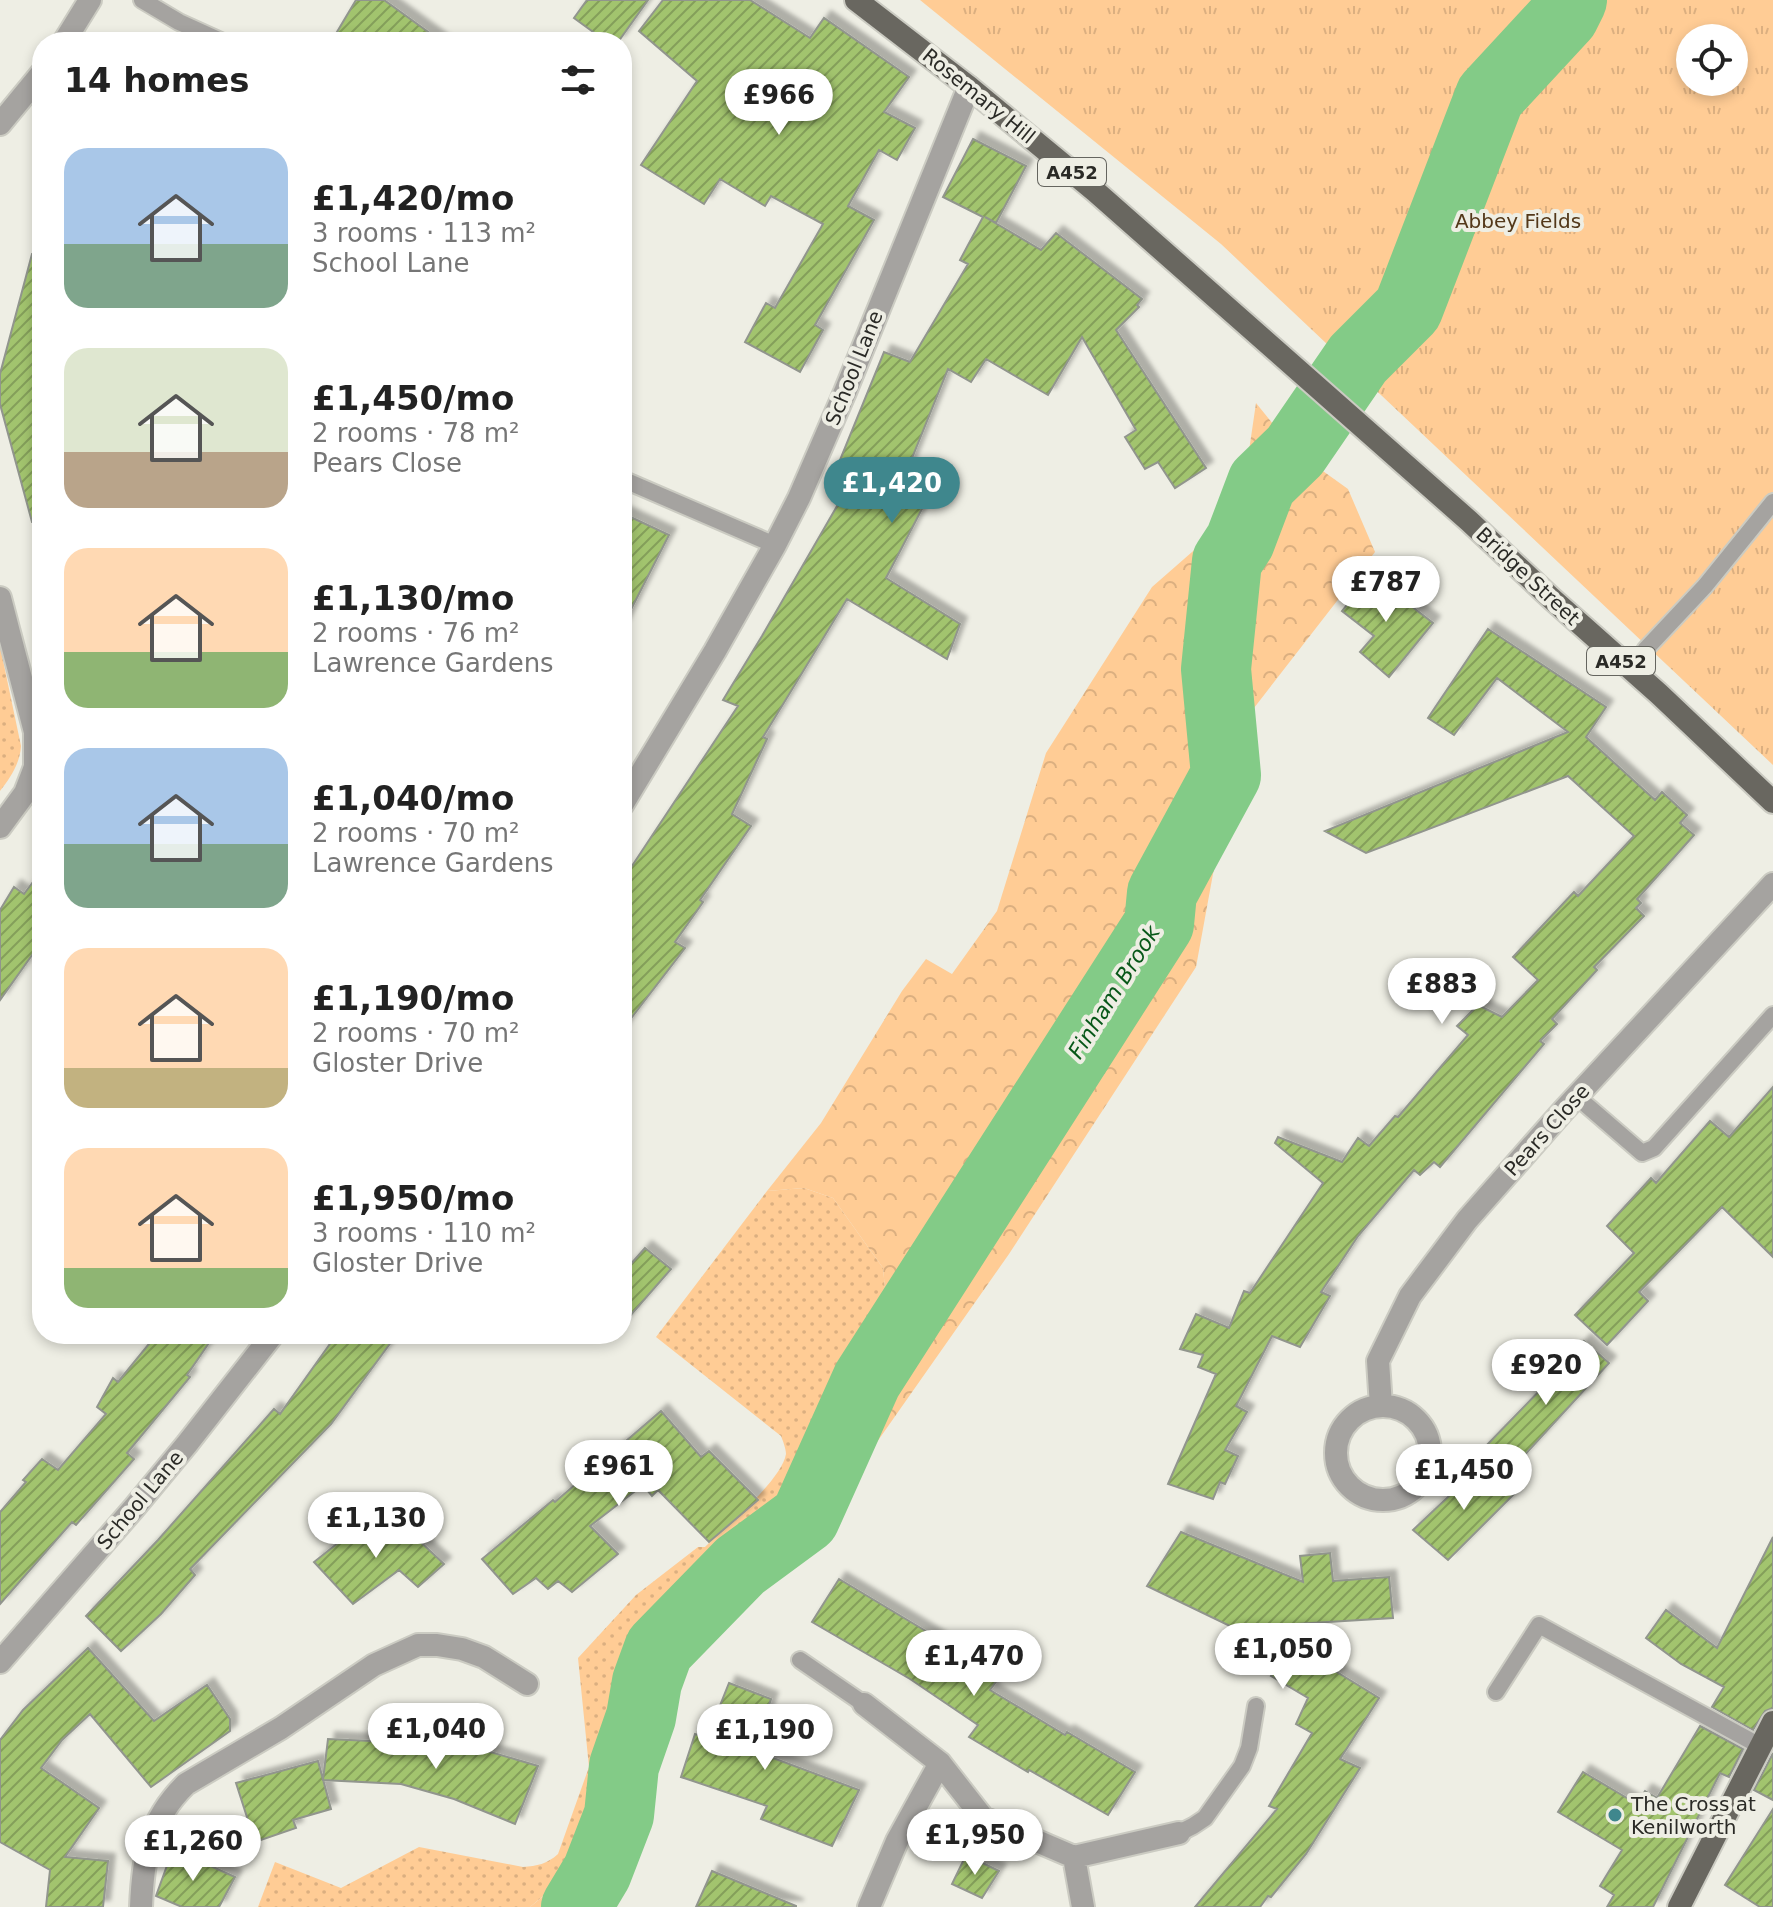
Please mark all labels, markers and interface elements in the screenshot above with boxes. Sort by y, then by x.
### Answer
map controls [1676,24,1748,96]
button: locate [1676,24,1748,96]
street label: Rosemary Hill [918,43,1040,149]
icon: filters [556,58,600,102]
text: 14 homes [64,60,249,100]
pin: £966 [732,69,826,137]
text: £966 [743,80,815,110]
road number: A452 [1038,158,1106,186]
text: £1,420/mo [312,178,514,218]
icon: home [128,180,224,276]
park label: Abbey Fields [1455,209,1581,233]
text: 3 rooms · 113 m² [312,218,536,248]
text: School Lane [312,248,469,278]
street label: School Lane [820,307,888,429]
text: £1,450/mo [312,378,514,418]
icon: home [128,380,224,476]
text: 2 rooms · 78 m² [312,418,520,448]
text: Pears Close [312,448,462,478]
pin: £1,420 [827,457,957,525]
text: £1,420 [842,468,942,498]
street label: Bridge Street [1471,522,1585,630]
pin: £787 [1339,556,1433,624]
text: £787 [1350,567,1422,597]
text: £1,130/mo [312,578,514,618]
icon: home [128,580,224,676]
text: 2 rooms · 76 m² [312,618,520,648]
road number: A452 [1587,647,1655,675]
text: Lawrence Gardens [312,648,554,678]
text: £1,040/mo [312,778,514,818]
icon: home [128,780,224,876]
text: 2 rooms · 70 m² [312,818,520,848]
text: Lawrence Gardens [312,848,554,878]
water label: Finham Brook [1063,920,1166,1063]
pin: £883 [1395,958,1489,1026]
text: £883 [1406,969,1478,999]
text: £1,190/mo [312,978,514,1018]
icon: home [128,980,224,1076]
text: 2 rooms · 70 m² [312,1018,520,1048]
text: Gloster Drive [312,1048,483,1078]
street label: Pears Close [1499,1079,1595,1181]
text: £1,950/mo [312,1178,514,1218]
icon: home [128,1180,224,1276]
text: 3 rooms · 110 m² [312,1218,536,1248]
text: Gloster Drive [312,1248,483,1278]
pin: £920 [1499,1339,1593,1407]
text: £920 [1510,1350,1582,1380]
pin: £961 [572,1440,666,1508]
pin: £1,450 [1399,1444,1529,1512]
street label: School Lane [92,1446,188,1554]
text: £961 [583,1451,655,1481]
text: £1,450 [1414,1455,1514,1485]
pin: £1,130 [311,1492,441,1560]
text: £1,130 [326,1503,426,1533]
pin: £1,050 [1218,1623,1348,1691]
pin: £1,470 [909,1630,1039,1698]
text: £1,050 [1233,1634,1333,1664]
text: £1,470 [924,1641,1024,1671]
pin: £1,040 [371,1703,501,1771]
pin: £1,190 [700,1704,830,1772]
text: £1,040 [386,1714,486,1744]
text: £1,190 [715,1715,815,1745]
place label: The Cross at Kenilworth [1630,1792,1756,1839]
marker: The Cross at Kenilworth [1606,1806,1624,1824]
pin: £1,950 [910,1809,1040,1877]
pin: £1,260 [128,1815,258,1883]
text: £1,950 [925,1820,1025,1850]
text: £1,260 [143,1826,243,1856]

